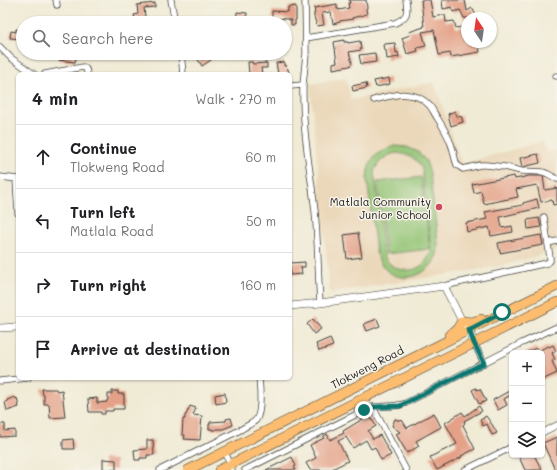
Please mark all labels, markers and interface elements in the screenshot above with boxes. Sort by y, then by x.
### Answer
north arrow [461,12,497,48]
search box [16,16,292,60]
icon: search [30,27,52,49]
text: Search here [62,28,153,48]
text: 4 min [32,87,78,109]
text: Walk · 270 m [195,90,276,107]
text: Continue [70,138,137,158]
icon: ahead [32,146,54,168]
text: 60 m [246,148,276,165]
text: Tlokweng Road [70,158,165,175]
place label: Matlala Community Junior School [330,194,431,222]
text: Turn left [70,202,135,222]
marker: Matlala Community Junior School [434,202,444,212]
icon: left [32,210,54,232]
text: 50 m [246,212,276,229]
text: Matlala Road [70,222,153,239]
icon: right [32,274,54,296]
text: Turn right [70,275,147,295]
text: 160 m [240,276,276,293]
route start [493,303,511,321]
icon: arrive [32,338,54,360]
text: Arrive at destination [70,339,230,359]
street label: Tlokweng Road [328,342,406,392]
map controls [509,350,545,458]
button: + [509,350,545,386]
button: − [509,386,545,422]
route end [355,401,373,419]
button: layers [509,422,545,458]

